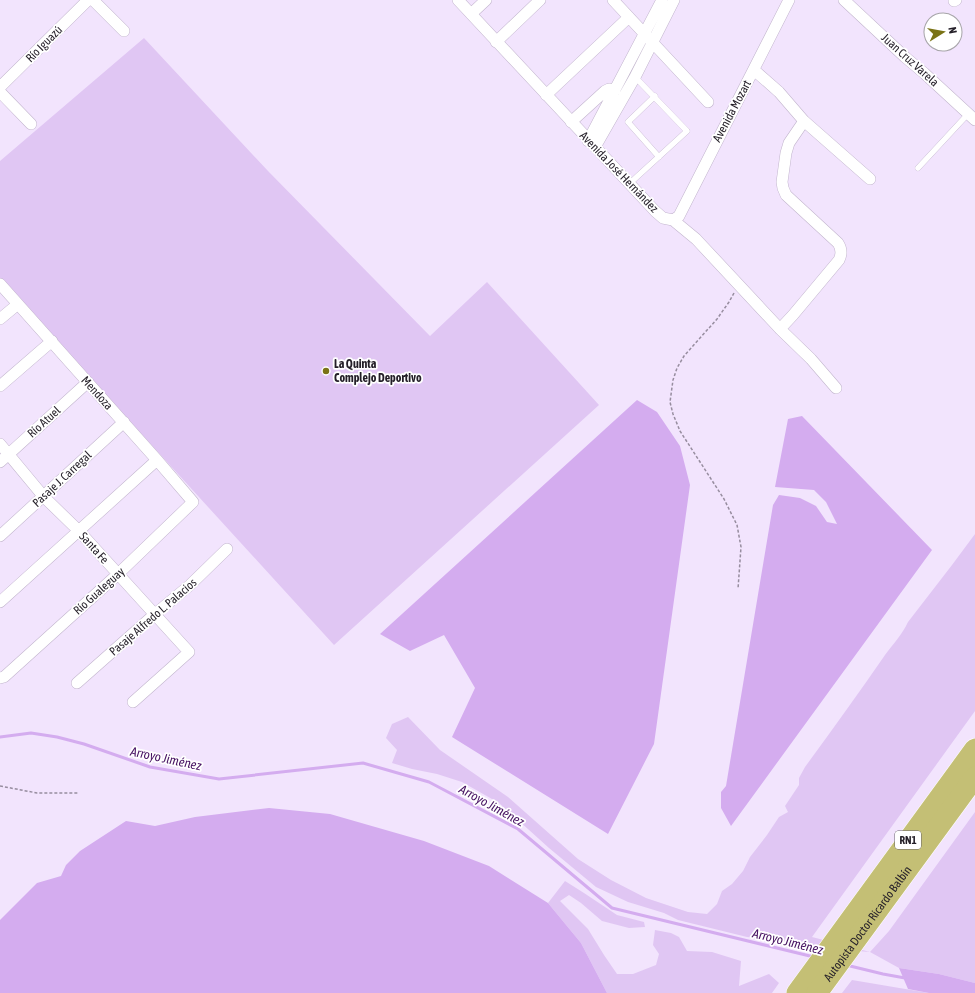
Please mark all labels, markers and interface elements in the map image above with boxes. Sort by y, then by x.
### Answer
north arrow [923,12,963,52]
street label: Río Iguazú [23,23,65,65]
text: N [946,26,959,34]
street label: Juan Cruz Varela [878,31,942,89]
street label: Avenida Mozart [710,77,754,144]
street label: Avenida José Hernández [577,129,662,216]
place label: La Quinta Complejo Deportivo [334,357,422,385]
marker: La Quinta Complejo Deportivo [321,366,331,376]
street label: Mendoza [78,373,116,413]
street label: Río Atuel [25,403,64,441]
street label: Pasaje J. Carregal [30,448,95,510]
street label: Santa Fe [76,530,112,566]
street label: Río Gualeguay [71,564,127,618]
street label: Pasaje Alfredo L. Palacios [107,575,199,659]
water label: Arroyo Jiménez [128,743,203,773]
water label: Arroyo Jiménez [456,781,527,830]
road number: RN1 [895,831,921,849]
street label: Autopista Doctor Ricardo Balbín [821,863,915,984]
water label: Arroyo Jiménez [750,925,825,958]

